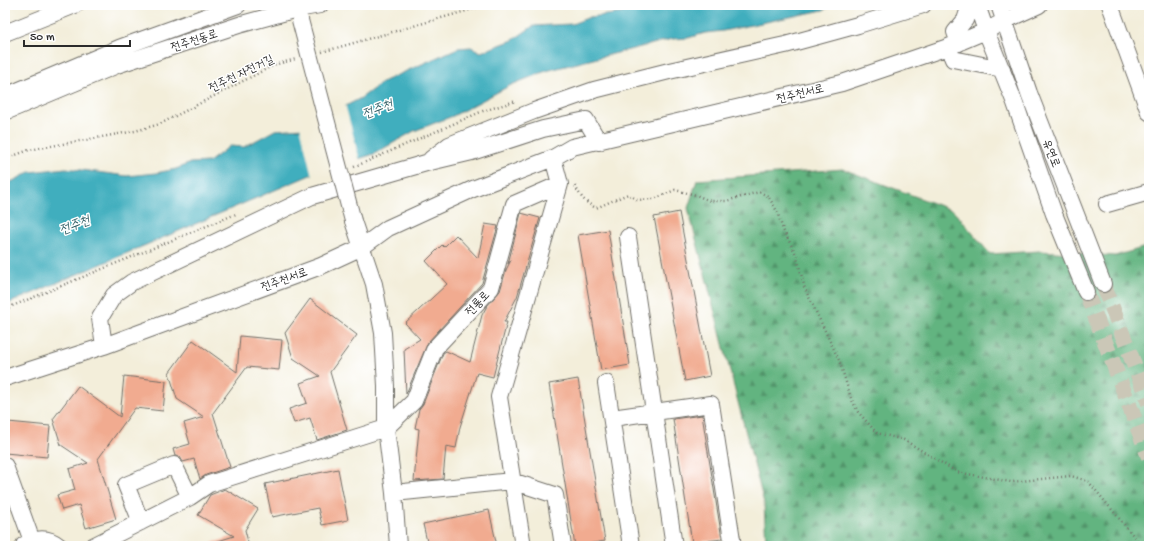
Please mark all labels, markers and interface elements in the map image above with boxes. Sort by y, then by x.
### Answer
scale bar [24,22,130,48]
street label: 전주천동로 [169,28,220,56]
text: 50 m [30,31,55,45]
street label: 전주천 자전거길 [207,53,277,97]
street label: 전주천서로 [775,82,826,108]
water label: 전주천 [361,97,397,123]
street label: 유연로 [1038,138,1062,170]
water label: 전주천 [58,213,94,239]
street label: 전주천서로 [260,266,310,296]
street label: 전룡로 [463,289,493,320]

